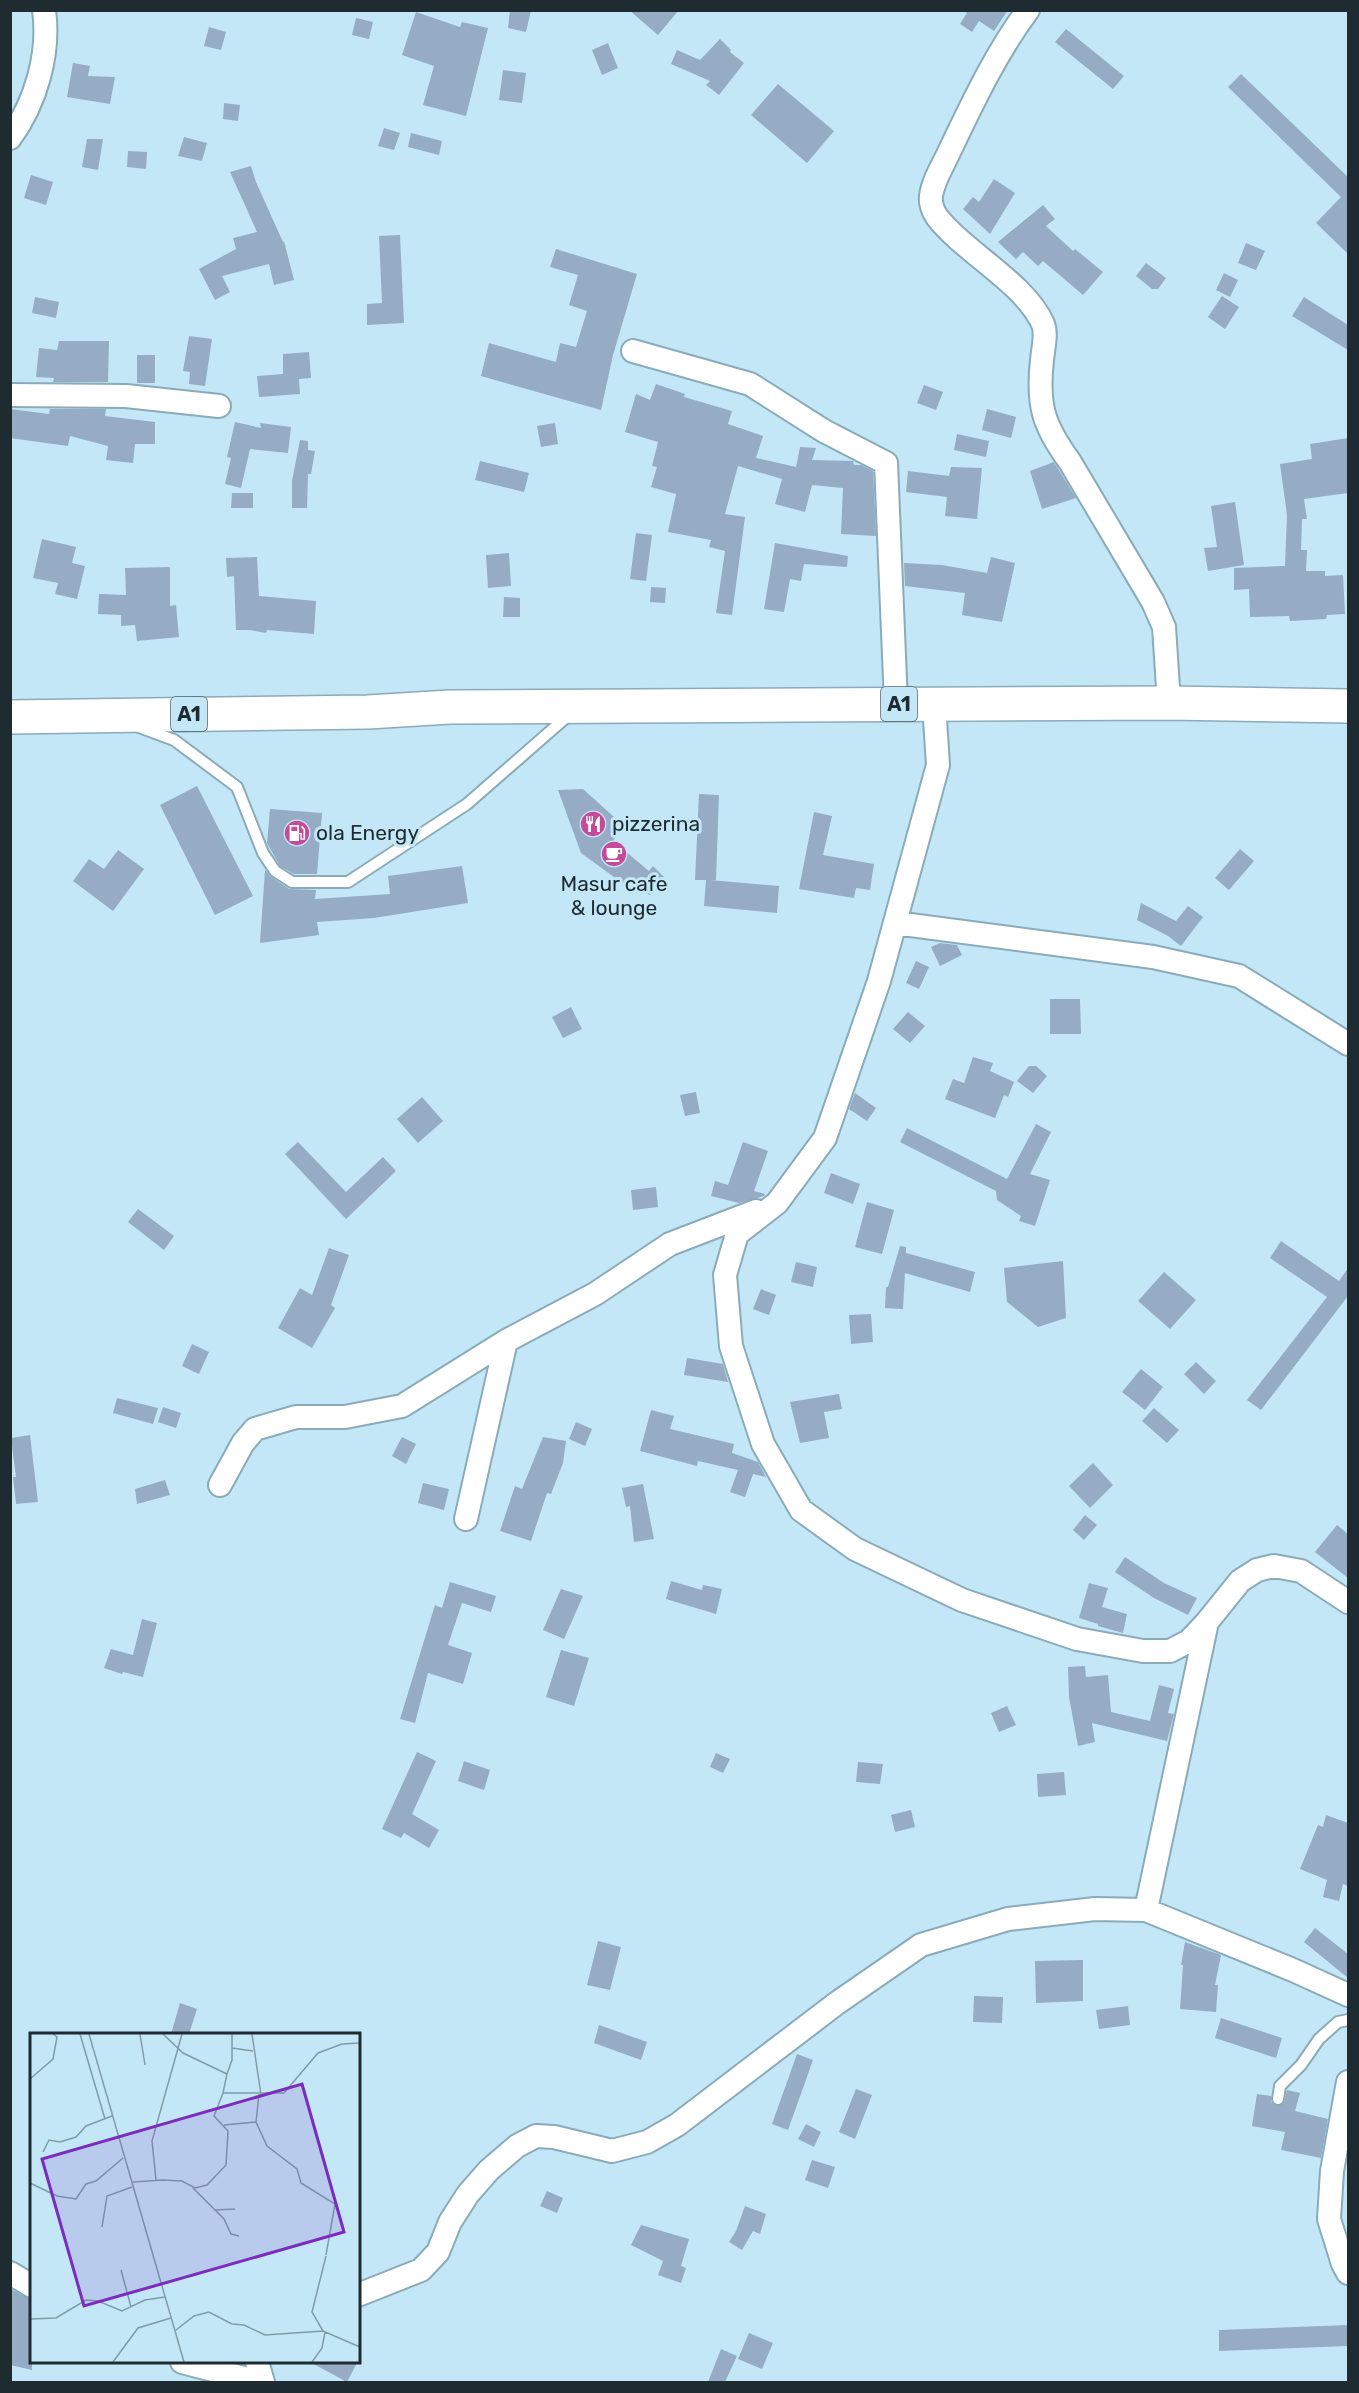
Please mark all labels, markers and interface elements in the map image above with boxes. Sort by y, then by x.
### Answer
road number: A1 [881,687,917,721]
road number: A1 [171,697,207,731]
restaurant icon: pizzerina [578,809,608,839]
place label: pizzerina [612,811,700,836]
fuel station icon: ola Energy [282,818,312,848]
place label: ola Energy [316,820,419,845]
cafe icon: Masur cafe & lounge [599,839,629,869]
place label: Masur cafe & lounge [561,871,668,920]
inset map [30,2033,360,2363]

